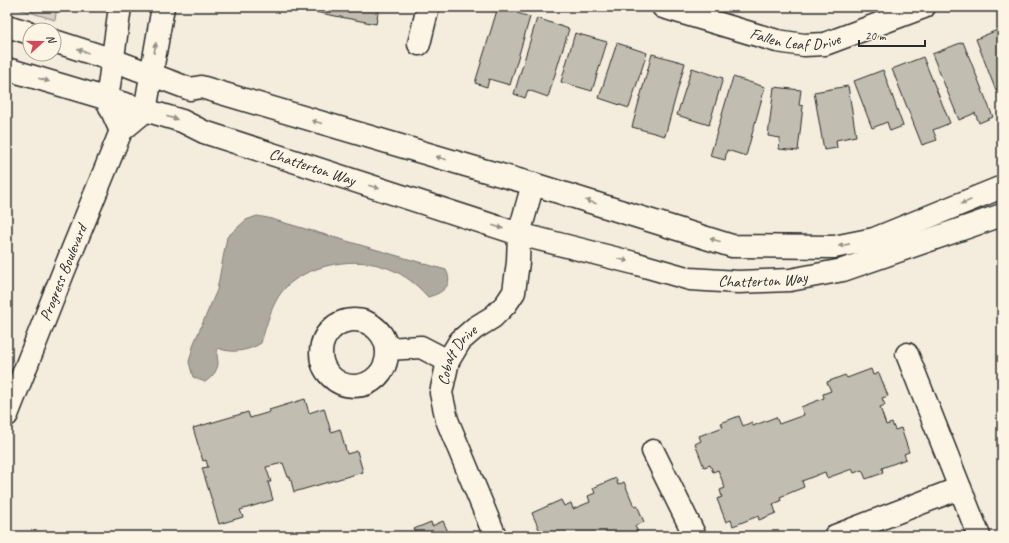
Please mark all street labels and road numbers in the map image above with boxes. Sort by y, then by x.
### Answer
street label: Fallen Leaf Drive [748,23,845,55]
street label: Chatterton Way [267,144,359,191]
street label: Progress Boulevard [35,219,93,324]
street label: Chatterton Way [718,267,810,292]
street label: Cobalt Drive [433,320,483,387]

